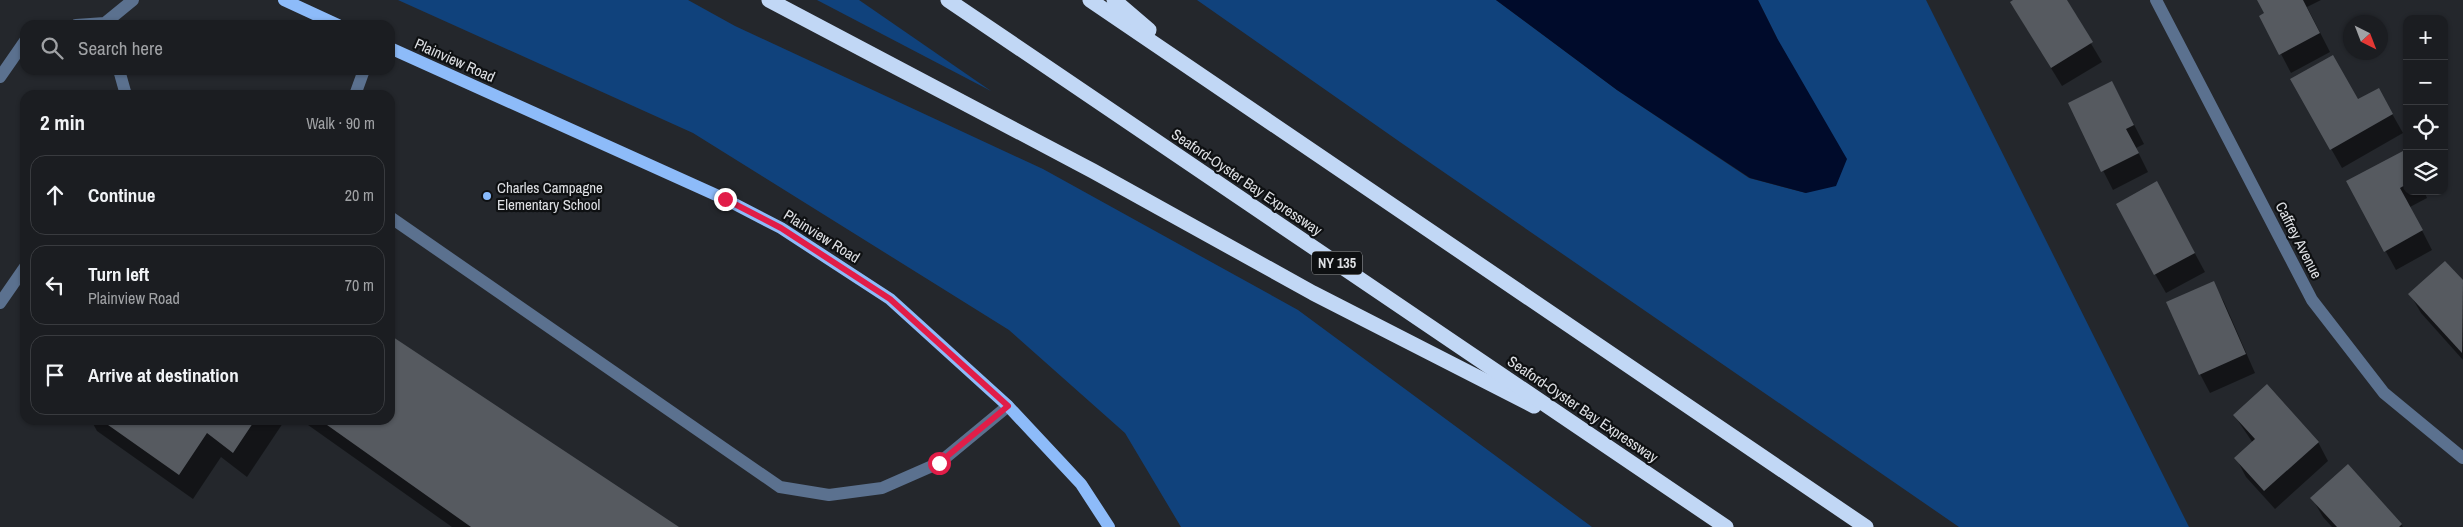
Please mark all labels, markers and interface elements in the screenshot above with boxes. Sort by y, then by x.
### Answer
north arrow [2343,15,2388,60]
map controls [2403,15,2448,195]
button: + [2403,15,2448,60]
search box [20,20,395,75]
street label: Plainview Road [411,33,499,87]
icon: search [38,34,66,62]
text: Search here [78,35,163,61]
button: − [2403,60,2448,105]
button: locate [2403,105,2448,150]
text: 2 min [40,108,85,137]
text: Walk · 90 m [306,112,375,134]
street label: Seaford-Oyster Bay Expressway [1167,124,1327,241]
button: layers [2403,150,2448,195]
place label: Charles Campagne Elementary School [497,177,603,215]
icon: ahead [41,181,69,209]
text: Continue [88,182,156,208]
text: 20 m [345,184,374,206]
route end [714,188,737,211]
marker: Charles Campagne Elementary School [481,190,493,202]
street label: Caffrey Avenue [2271,198,2327,282]
street label: Plainview Road [780,204,864,268]
road number: NY 135 [1312,252,1362,274]
text: Turn left [88,261,149,287]
icon: left [41,271,69,299]
text: 70 m [345,274,374,296]
text: Plainview Road [88,287,180,309]
street label: Seaford-Oyster Bay Expressway [1503,351,1663,468]
icon: arrive [41,361,69,389]
text: Arrive at destination [88,362,239,388]
route start [928,452,951,475]

